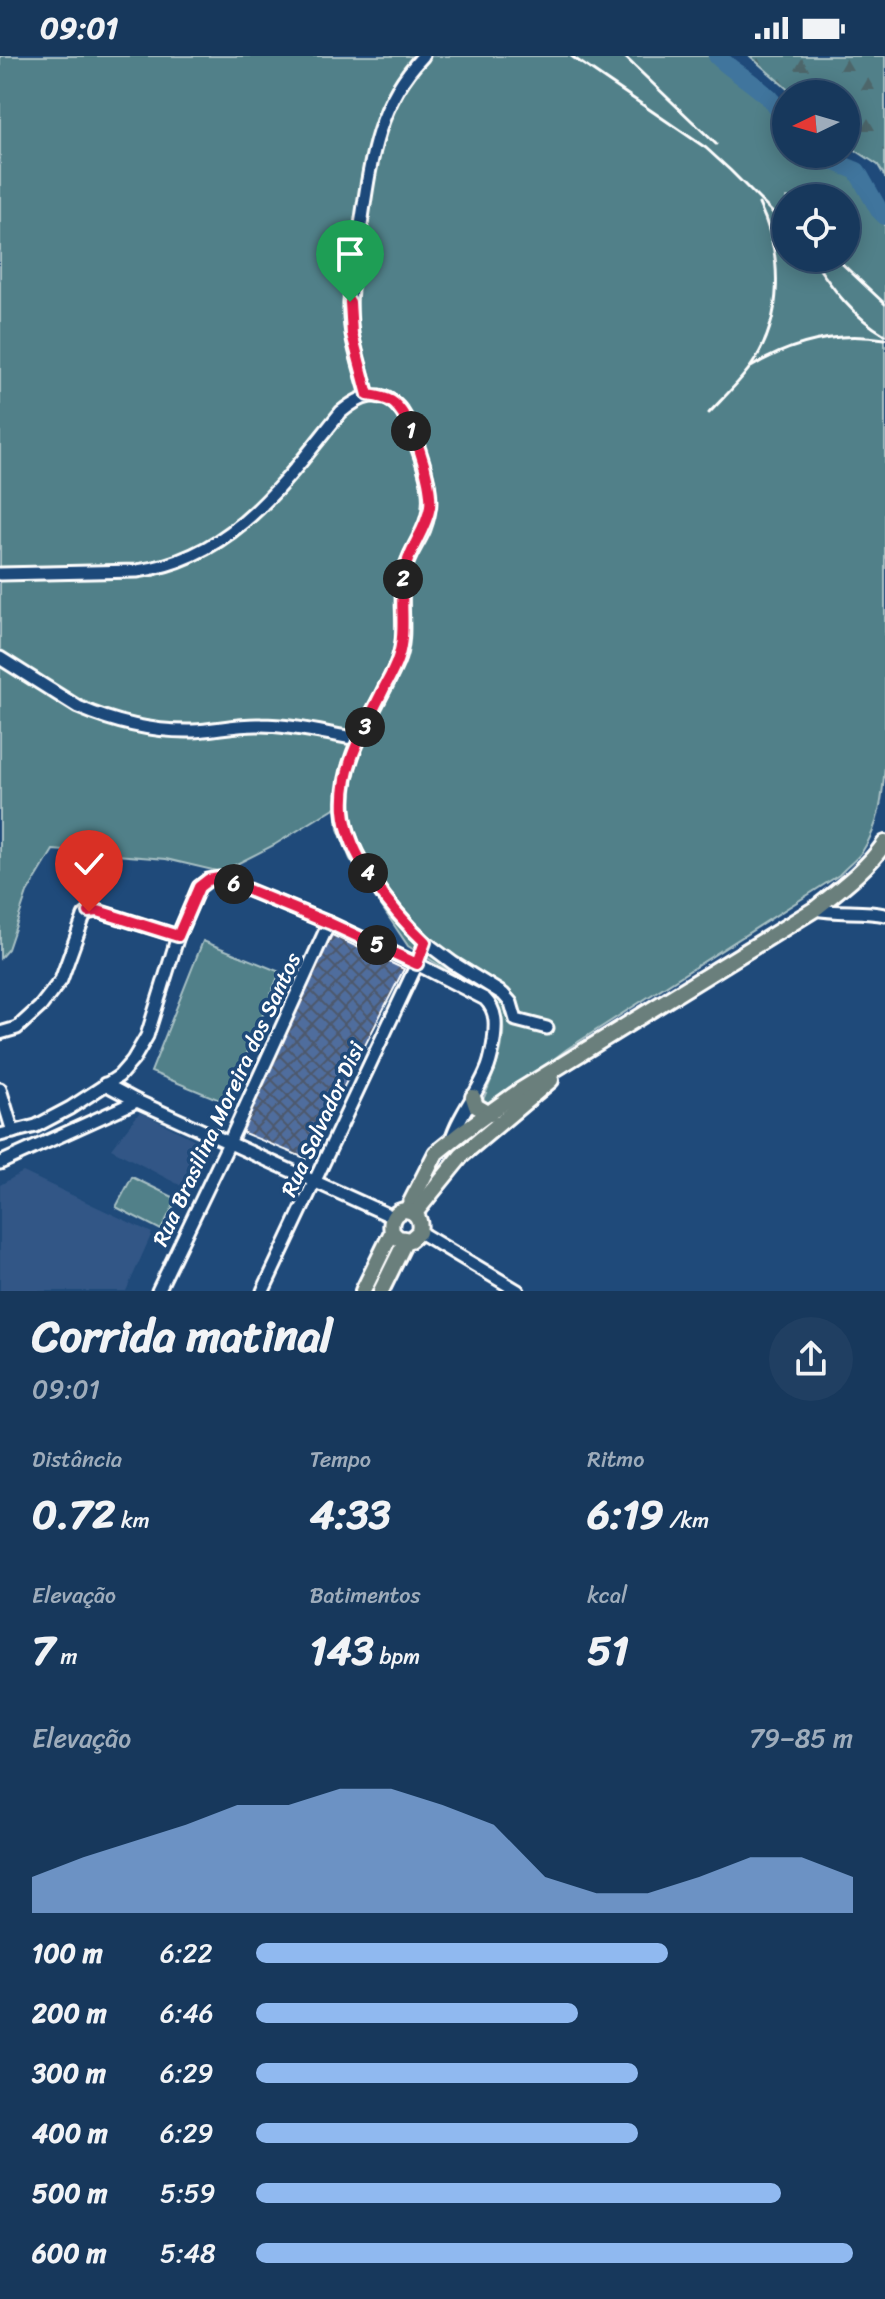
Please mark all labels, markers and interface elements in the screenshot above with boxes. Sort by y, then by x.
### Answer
text: 09:01 [40,1,118,55]
north arrow [772,80,860,168]
map controls [772,80,860,272]
button: locate [772,184,860,272]
pin [316,220,384,302]
icon: arrive [328,232,372,276]
pin: 1 [391,411,431,451]
text: 1 [406,411,416,450]
pin: 2 [383,559,423,599]
text: 2 [397,559,409,598]
pin: 3 [345,707,385,747]
text: 3 [359,707,371,746]
pin [55,830,123,912]
icon: check [67,842,111,886]
pin: 4 [348,853,388,893]
text: 4 [361,853,375,892]
pin: 6 [214,864,254,904]
text: 6 [228,864,240,903]
pin: 5 [357,925,397,965]
text: 5 [370,925,384,964]
street label: Rua Brasilina Moreira dos Santos [141,945,312,1253]
street label: Rua Salvador Disi [269,1034,376,1203]
text: Corrida matinal [32,1297,333,1375]
button: share [769,1317,853,1401]
text: 09:01 [32,1366,100,1412]
text: Distância [32,1440,122,1479]
text: Tempo [310,1440,371,1479]
text: Ritmo [587,1440,644,1479]
text: 0.72 [32,1479,115,1550]
text: 4:33 [310,1479,391,1550]
text: 6:19 [587,1479,664,1550]
text: km [115,1501,150,1540]
text: /km [664,1501,709,1540]
text: Elevação [32,1576,116,1615]
text: Batimentos [310,1576,421,1615]
text: kcal [587,1576,627,1615]
text: 7 [32,1615,55,1686]
text: 143 [310,1615,374,1686]
text: 51 [587,1615,629,1686]
text: m [55,1637,77,1676]
text: bpm [374,1637,420,1676]
text: Elevação [32,1715,131,1761]
text: 79–85 m [749,1715,853,1761]
text: 100 m [32,1930,103,1976]
text: 6:22 [160,1930,213,1976]
text: 200 m [32,1990,107,2036]
text: 6:46 [160,1990,214,2036]
text: 300 m [32,2050,106,2096]
text: 6:29 [160,2050,214,2096]
text: 400 m [32,2110,108,2156]
text: 6:29 [160,2110,214,2156]
text: 500 m [32,2170,107,2216]
text: 5:59 [160,2170,216,2216]
text: 600 m [32,2230,106,2276]
text: 5:48 [160,2230,216,2276]

